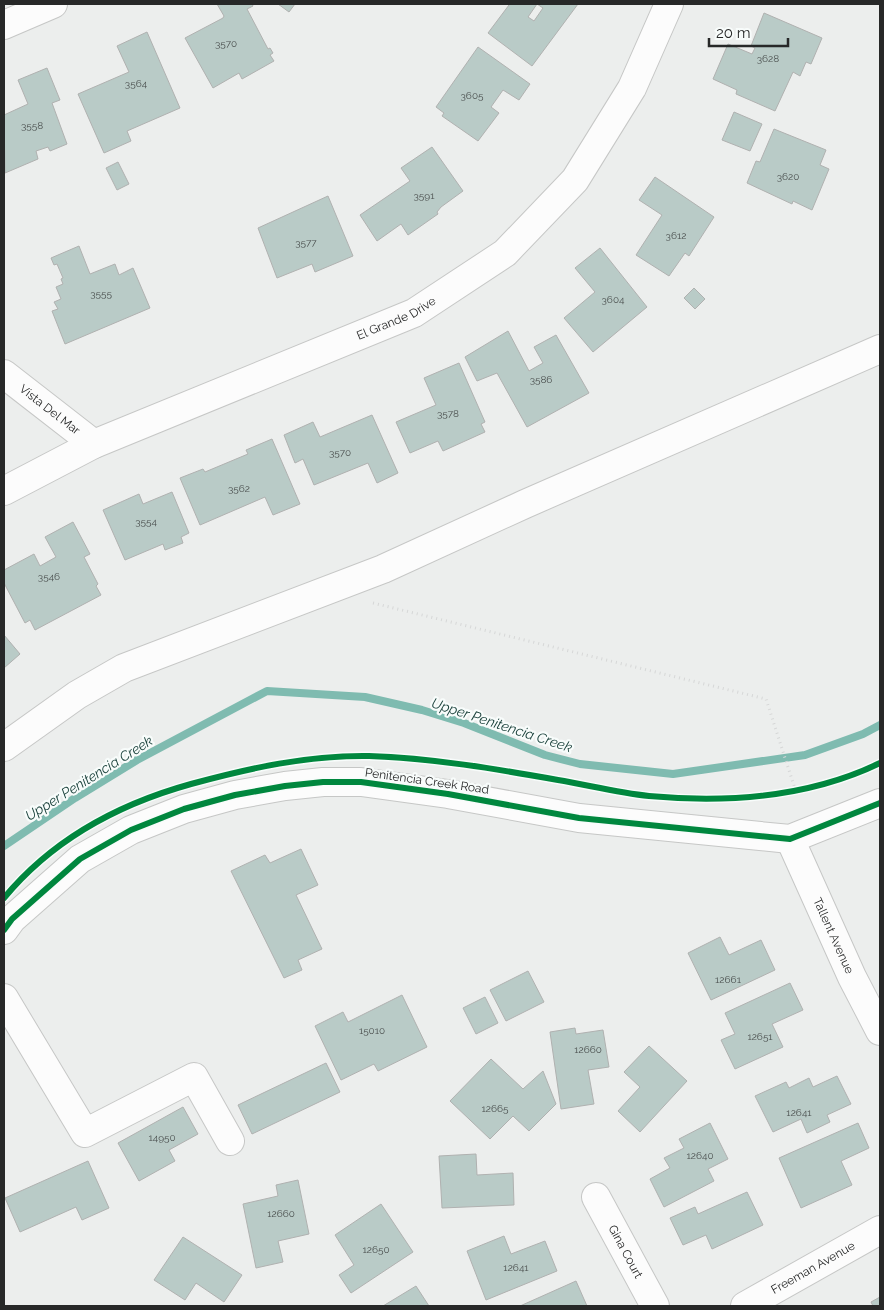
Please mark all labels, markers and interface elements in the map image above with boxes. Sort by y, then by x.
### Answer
scale bar [709,15,788,47]
text: 20 m [716,24,751,42]
house number: 3570 [215,38,237,49]
house number: 3628 [757,53,779,64]
house number: 3564 [125,78,148,89]
house number: 3605 [461,90,484,101]
house number: 3558 [21,120,43,131]
house number: 3620 [777,171,799,182]
house number: 3591 [414,190,435,201]
house number: 3612 [666,230,686,241]
house number: 3577 [295,237,317,248]
house number: 3555 [90,288,112,299]
street label: El Grande Drive [355,294,438,343]
house number: 3604 [602,294,625,305]
house number: 3586 [530,374,552,385]
street label: Vista Del Mar [17,382,84,438]
house number: 3578 [437,408,459,419]
house number: 3570 [329,447,351,458]
house number: 3562 [228,483,250,494]
house number: 3554 [135,516,157,527]
house number: 3546 [38,571,60,582]
water label: Upper Penitencia Creek [430,695,575,755]
water label: Upper Penitencia Creek [22,732,156,824]
street label: Penitencia Creek Road [364,765,490,797]
street label: Tallent Avenue [810,895,857,976]
house number: 12661 [715,974,742,985]
house number: 15010 [359,1025,385,1036]
house number: 12651 [747,1031,773,1042]
house number: 12660 [574,1044,602,1055]
house number: 12665 [482,1103,509,1114]
house number: 12641 [786,1107,812,1118]
house number: 14950 [148,1132,176,1143]
house number: 12640 [686,1150,714,1161]
house number: 12660 [267,1208,295,1219]
street label: Gina Court [605,1222,646,1281]
street label: Freeman Avenue [769,1239,857,1297]
house number: 12650 [362,1244,390,1255]
house number: 12641 [503,1262,529,1273]

